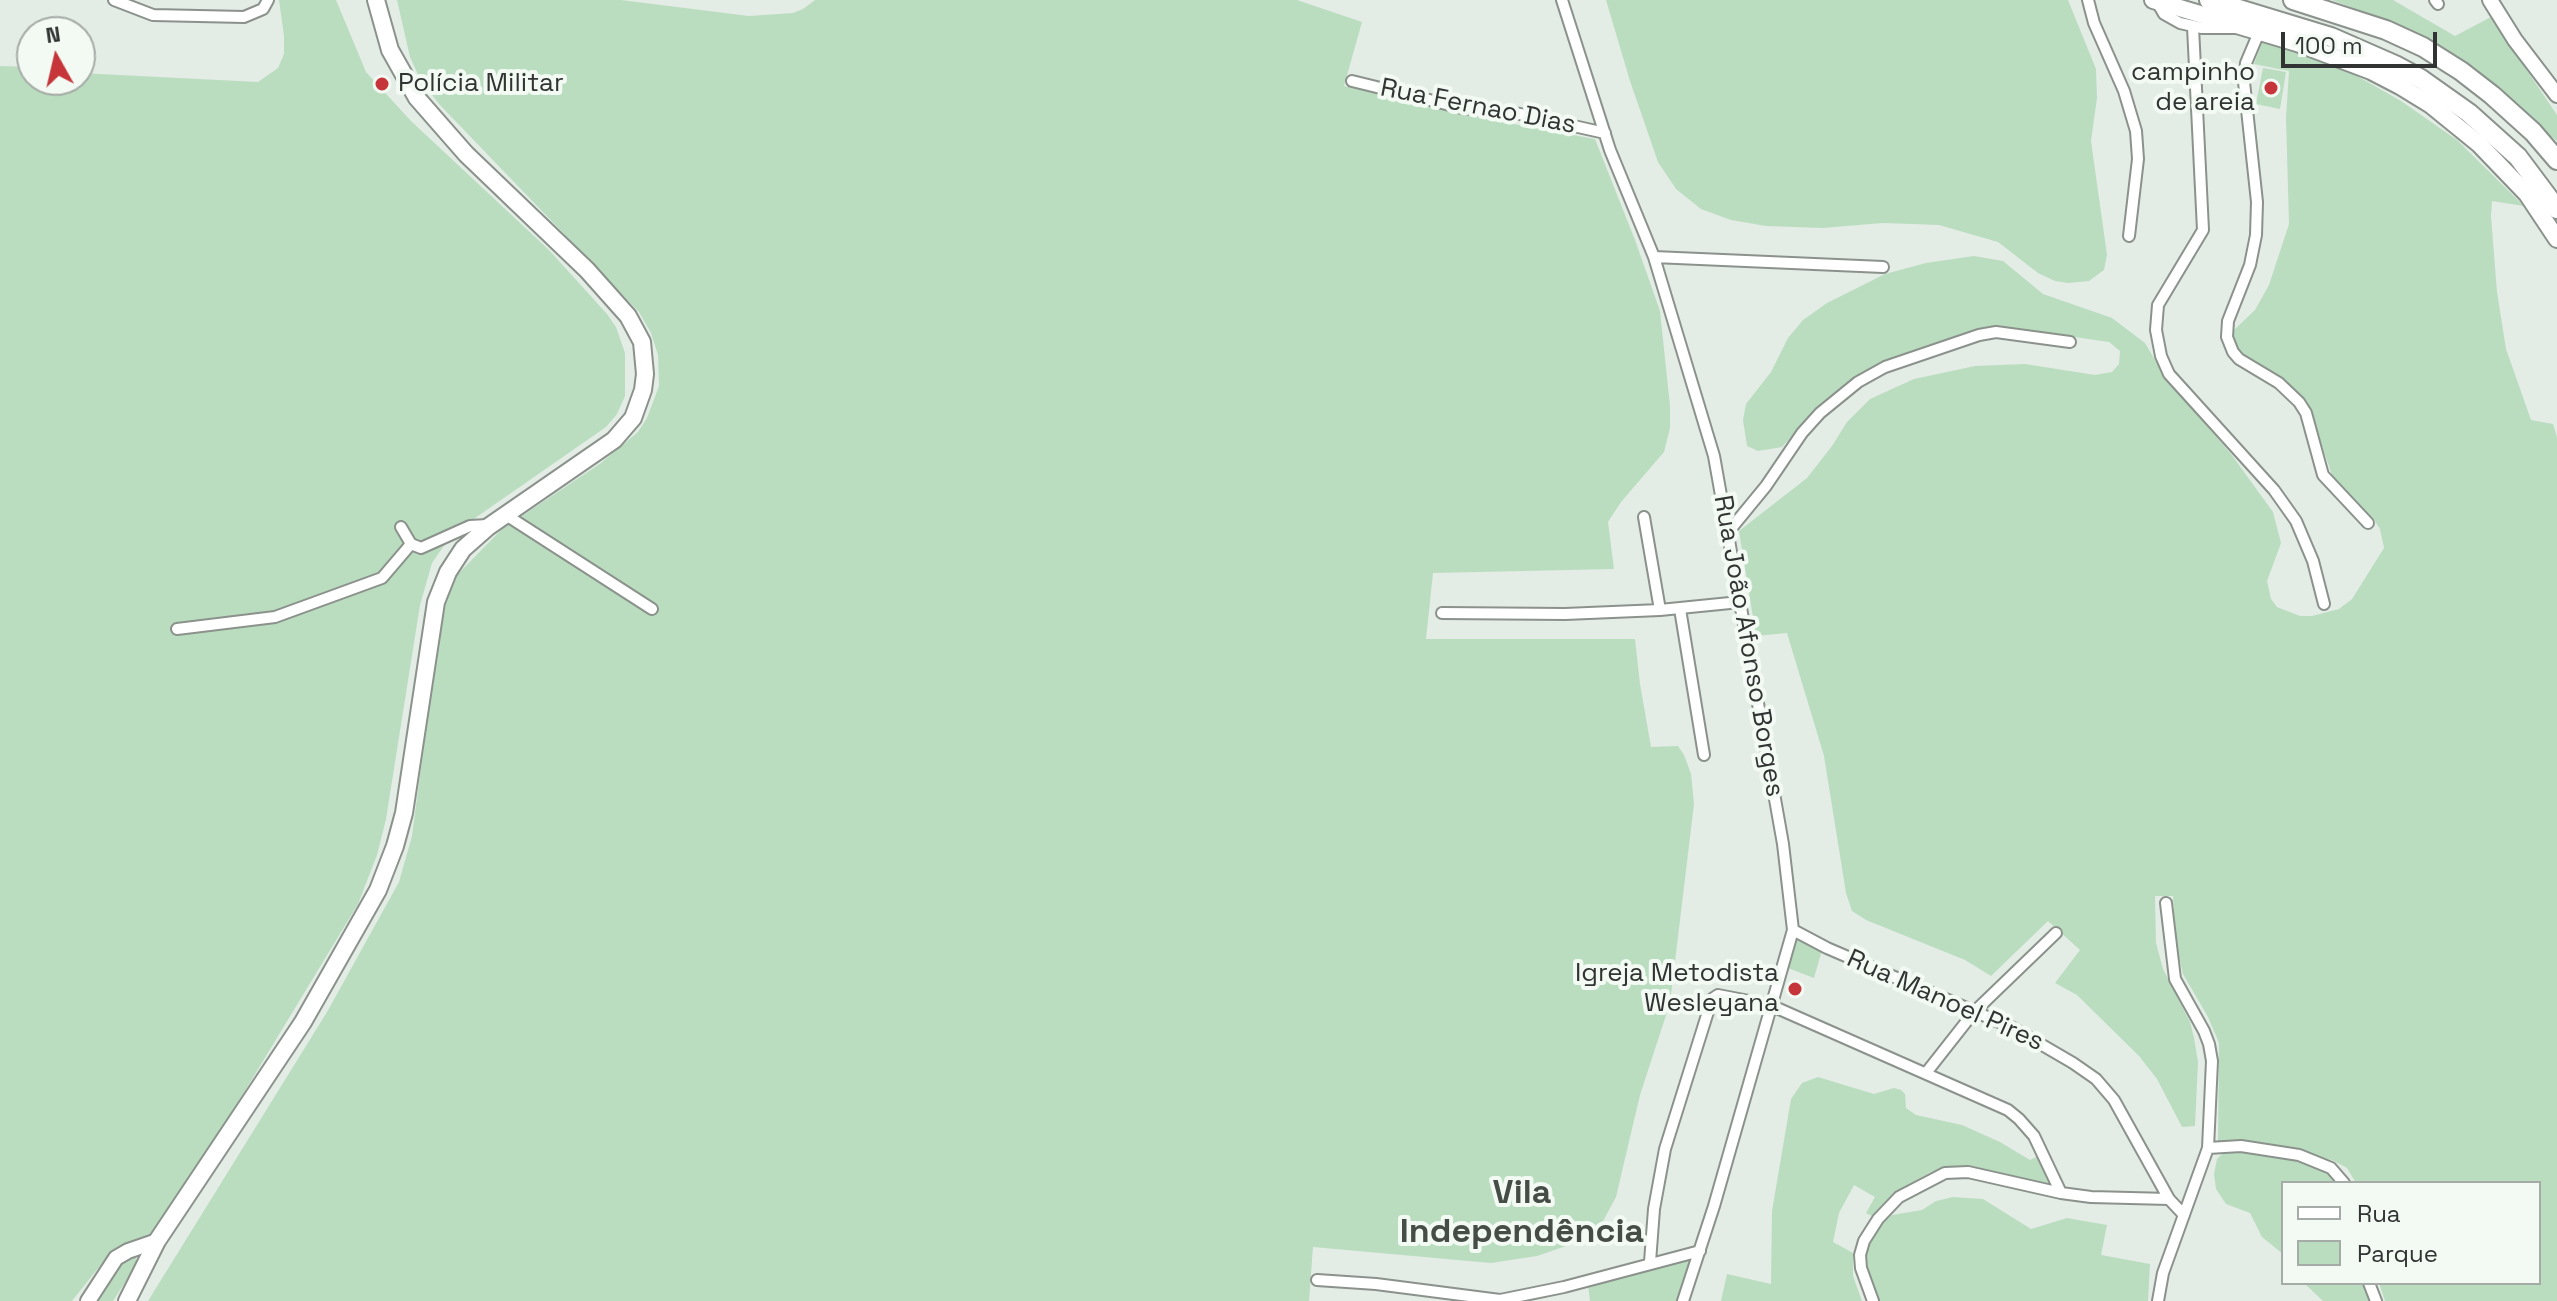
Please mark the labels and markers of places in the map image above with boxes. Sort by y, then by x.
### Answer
place label: campinho de areia [2131,57,2255,118]
place label: Polícia Militar [398,68,564,100]
marker: Polícia Militar [373,75,391,93]
marker: campinho de areia [2262,79,2280,97]
place label: Igreja Metodista Wesleyana [1575,958,1779,1020]
marker: Igreja Metodista Wesleyana [1786,980,1804,998]

